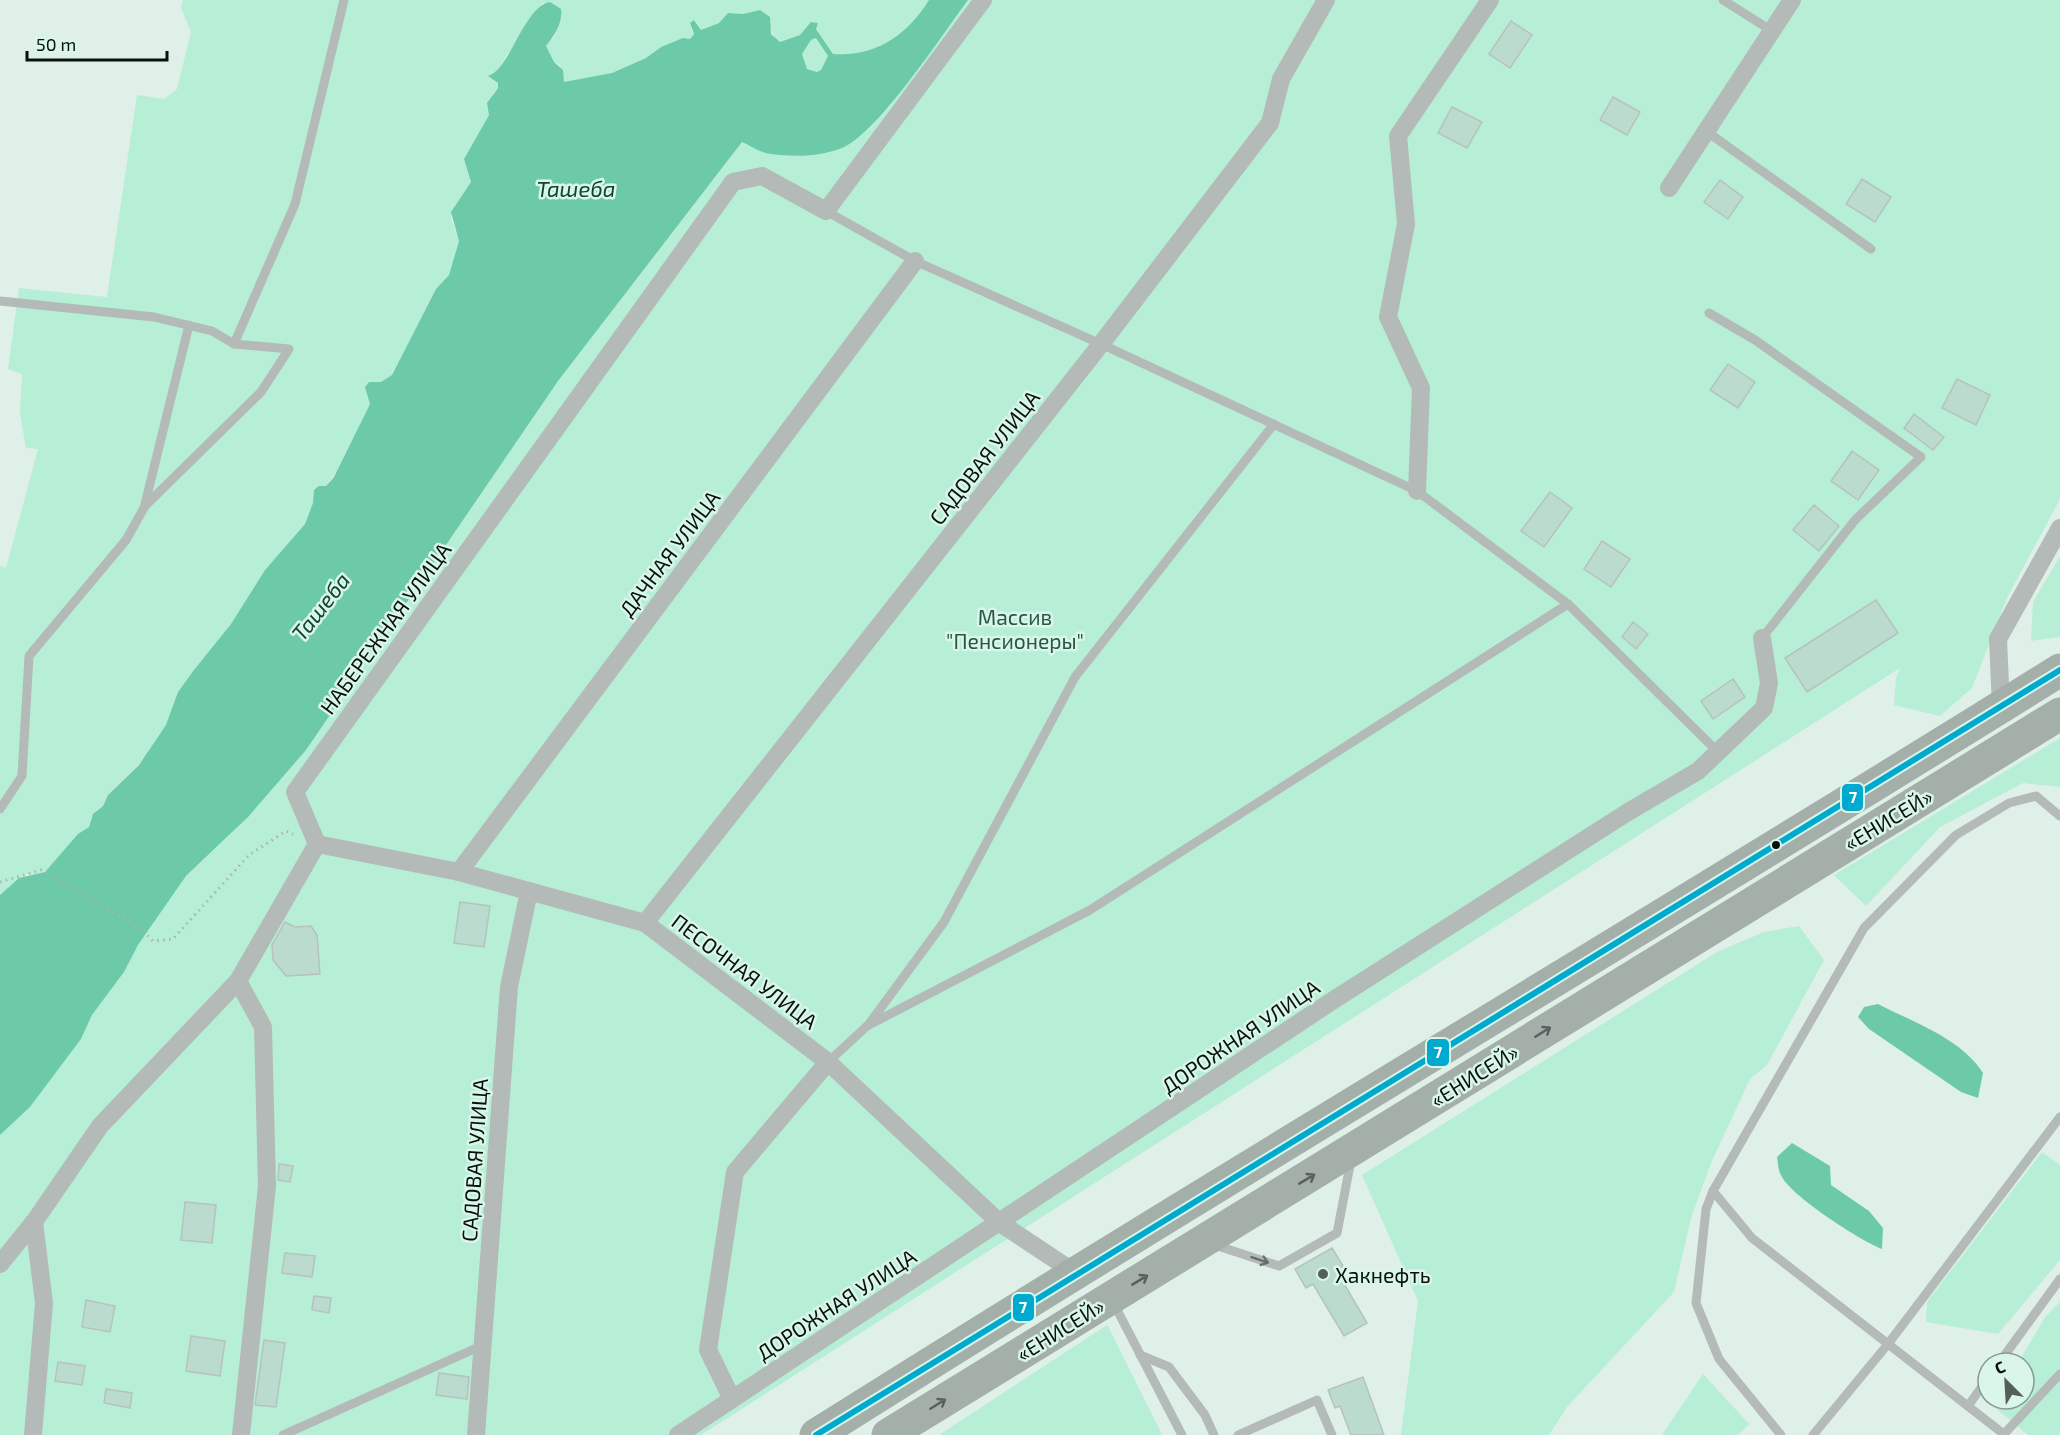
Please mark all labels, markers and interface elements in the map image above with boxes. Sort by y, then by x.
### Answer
scale bar [27,24,166,62]
text: 50 m [36,33,76,55]
water label: Ташеба [537,175,615,201]
street label: САДОВАЯ УЛИЦА [924,385,1044,529]
street label: ДАЧНАЯ УЛИЦА [613,485,725,621]
street label: НАБЕРЕЖНАЯ УЛИЦА [314,537,456,719]
water label: Ташеба [285,567,355,645]
park label: Массив "Пенсионеры" [946,604,1084,653]
street label: «ЕНИСЕЙ» [1839,783,1937,855]
line badge: 7 [1841,783,1864,812]
text: 7 [1849,787,1858,806]
unlabelled marker [1770,839,1782,851]
street label: ПЕСОЧНАЯ УЛИЦА [667,908,823,1034]
street label: ДОРОЖНАЯ УЛИЦА [1156,974,1324,1098]
one-way arrow [1534,1025,1551,1037]
street label: «ЕНИСЕЙ» [1425,1038,1523,1112]
line badge: 7 [1426,1038,1450,1067]
text: 7 [1434,1042,1443,1061]
street label: САДОВАЯ УЛИЦА [456,1077,492,1243]
one-way arrow [1298,1173,1315,1185]
street label: ДОРОЖНАЯ УЛИЦА [752,1243,920,1365]
one-way arrow [1250,1255,1269,1266]
place label: Хакнефть [1335,1262,1431,1287]
marker: Хакнефть [1316,1267,1330,1281]
one-way arrow [1131,1274,1148,1286]
street label: «ЕНИСЕЙ» [1011,1292,1109,1366]
line badge: 7 [1012,1293,1035,1322]
text: 7 [1019,1297,1028,1316]
north arrow [1976,1351,2036,1411]
text: С [1992,1356,2008,1377]
one-way arrow [929,1398,946,1410]

